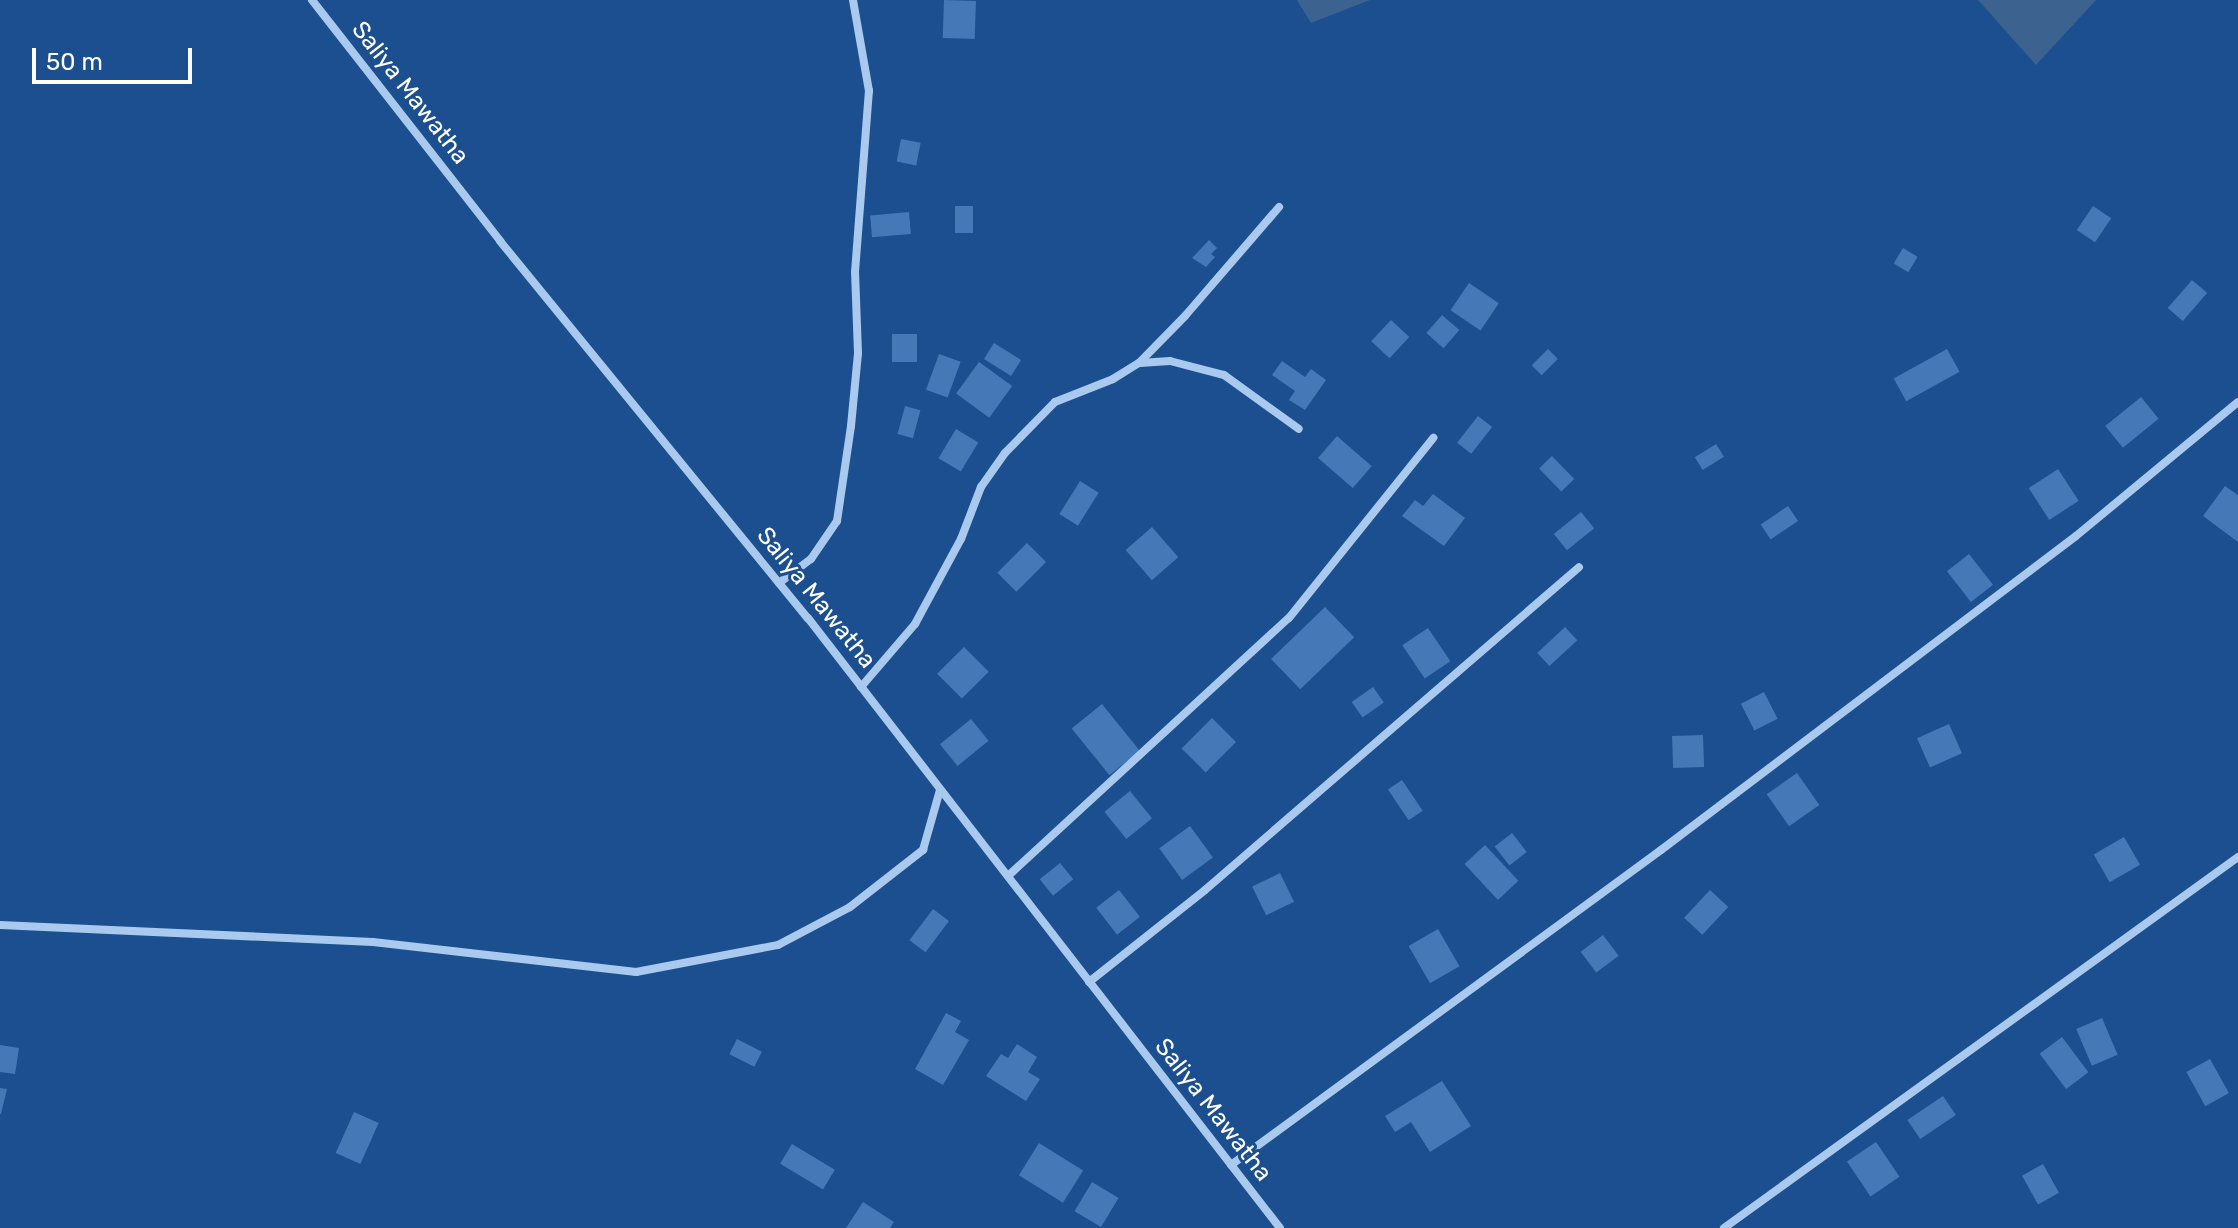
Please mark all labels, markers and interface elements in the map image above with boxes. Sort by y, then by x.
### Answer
street label: Saliya Mawatha [345,16,475,170]
scale bar [36,32,196,82]
text: 50 m [46,48,103,76]
street label: Saliya Mawatha [750,522,882,674]
street label: Saliya Mawatha [1148,1033,1278,1187]

